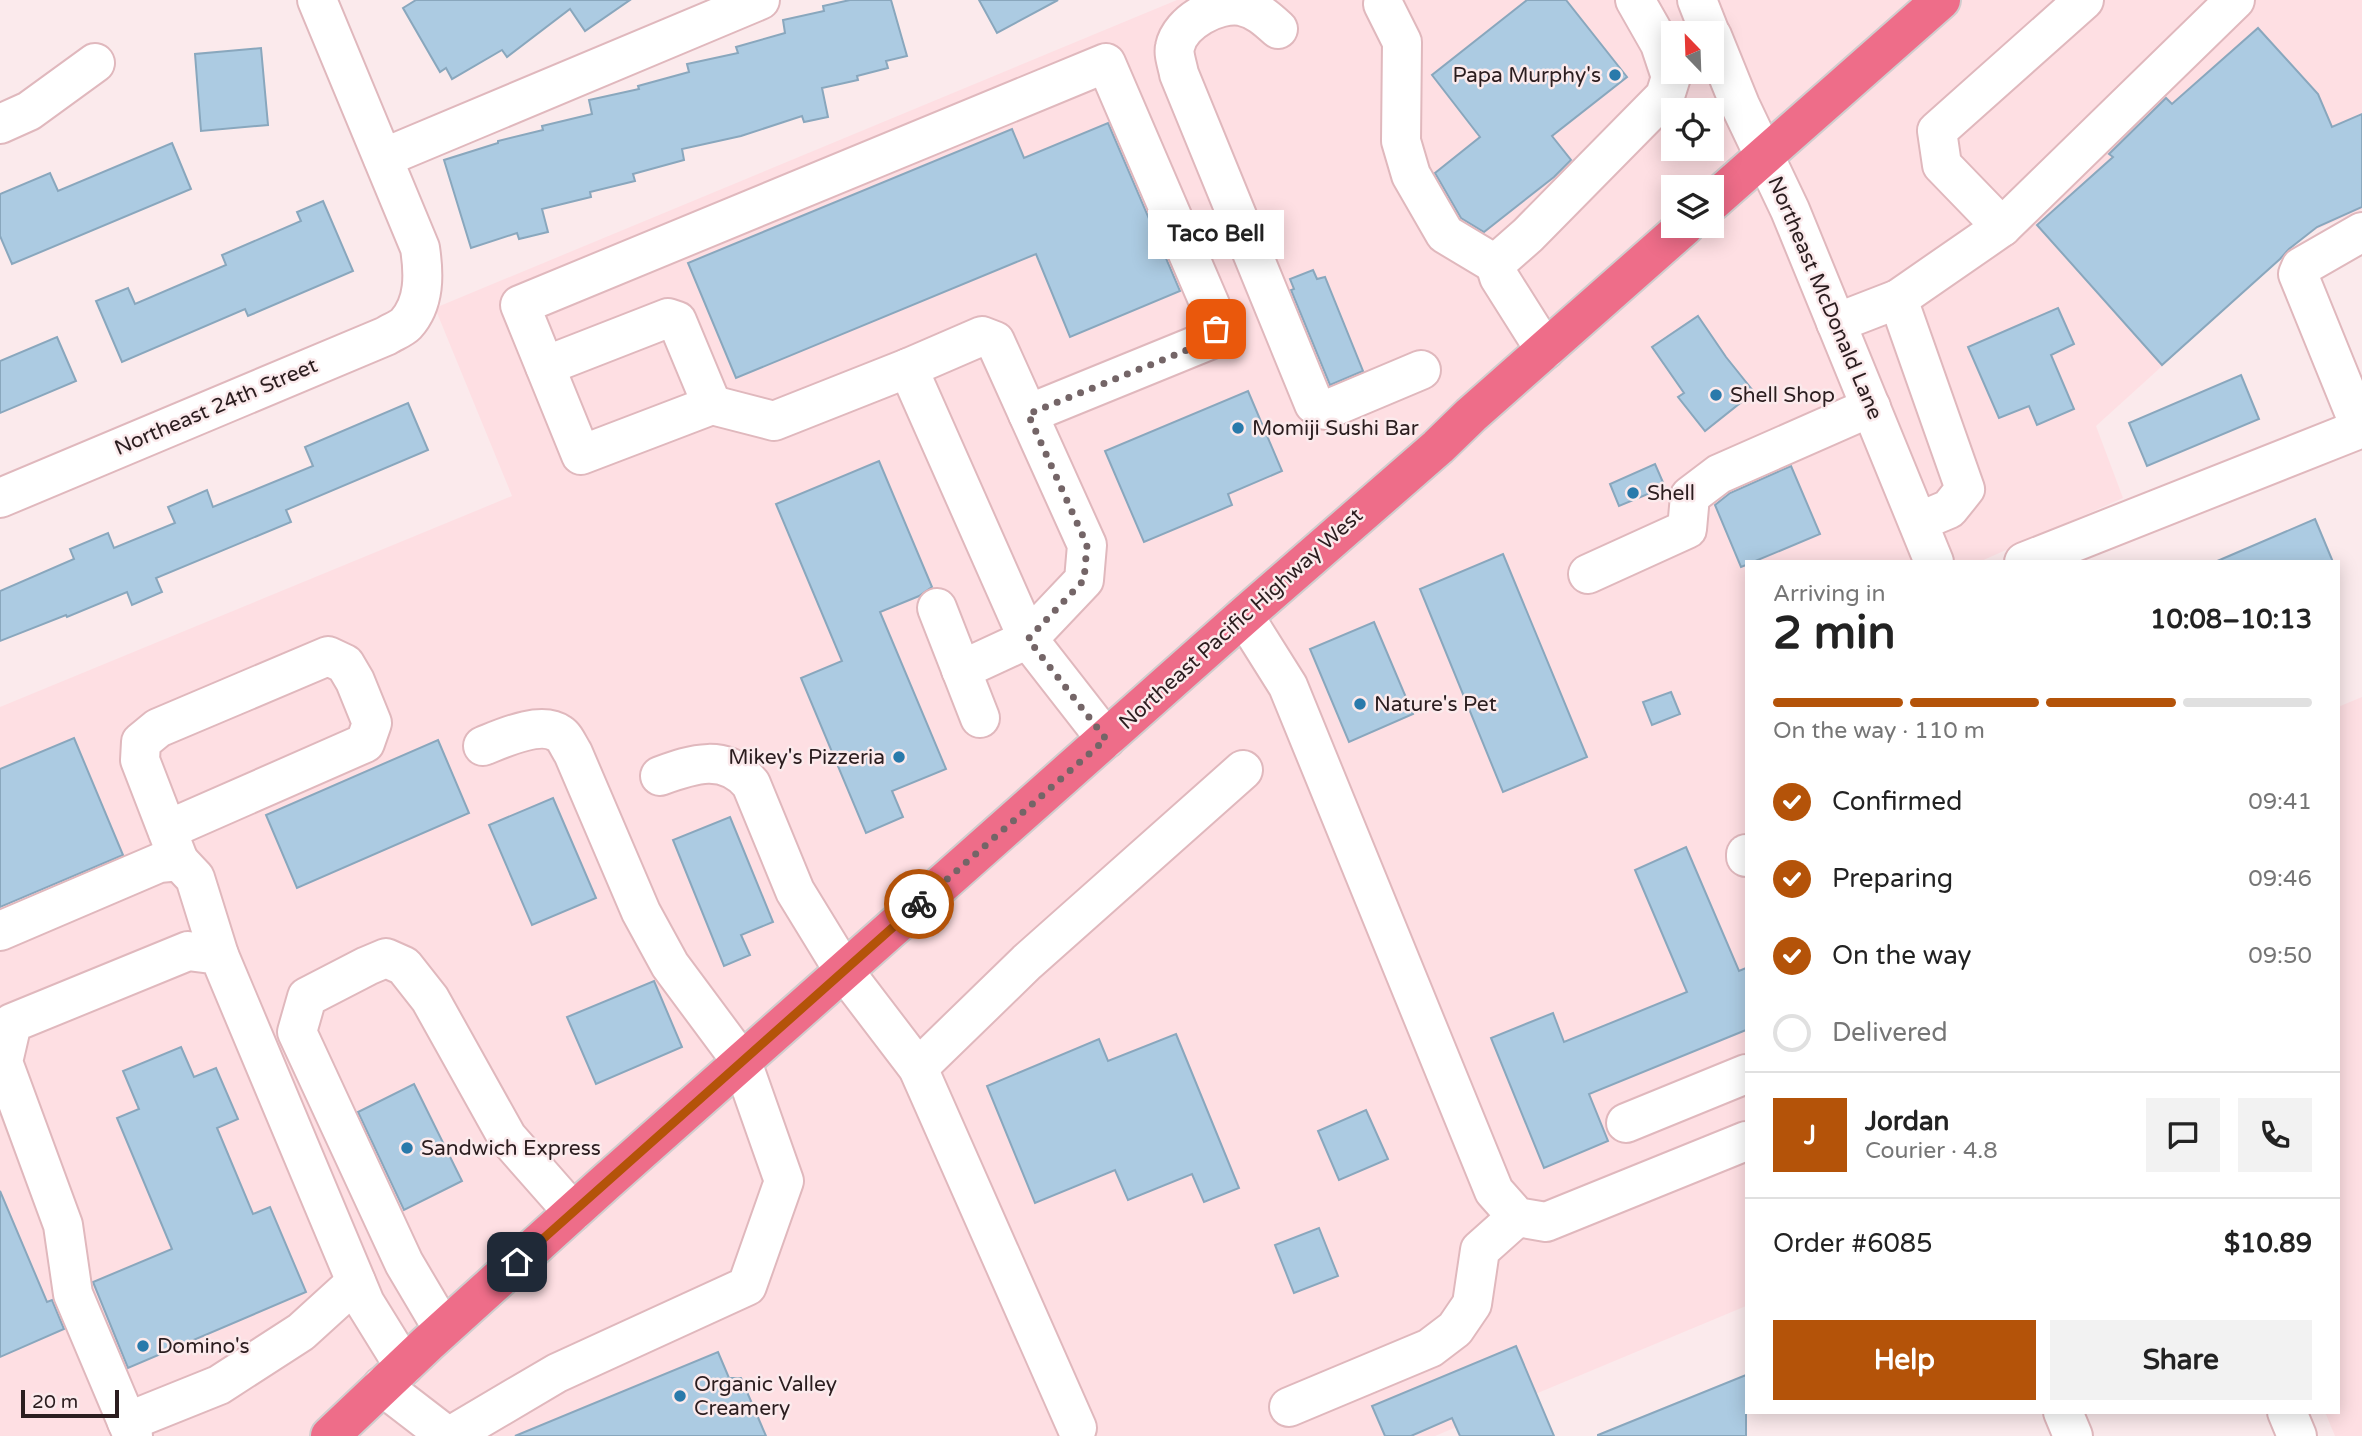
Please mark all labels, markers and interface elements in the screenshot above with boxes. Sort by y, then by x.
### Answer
north arrow [1661,21,1724,84]
map controls [1661,21,1724,238]
place label: Papa Murphy's [1452,63,1601,88]
marker: Papa Murphy's [1607,67,1623,83]
button: locate [1661,98,1724,161]
street label: Northeast McDonald Lane [1762,173,1888,423]
button: layers [1661,175,1724,238]
callout: Taco Bell [1148,210,1284,259]
text: Taco Bell [1167,220,1265,248]
pin [1186,299,1246,359]
icon: bag [1197,310,1235,348]
street label: Northeast 24th Street [111,353,321,461]
place label: Shell Shop [1730,383,1835,408]
marker: Shell Shop [1708,387,1724,403]
place label: Momiji Sushi Bar [1252,416,1419,441]
marker: Momiji Sushi Bar [1230,420,1246,436]
place label: Shell [1647,481,1695,506]
marker: Shell [1625,485,1641,501]
street label: Northeast Pacific Highway West [1114,503,1368,735]
text: Arriving in [1773,580,1886,608]
text: 10:08–10:13 [2150,604,2312,635]
text: 2 min [1773,606,1896,661]
place label: Nature's Pet [1374,692,1497,717]
marker: Nature's Pet [1352,696,1368,712]
text: On the way · 110 m [1773,717,1985,745]
place label: Mikey's Pizzeria [728,745,885,770]
marker: Mikey's Pizzeria [891,749,907,765]
icon: check [1773,783,1811,821]
text: Confirmed [1832,786,1962,817]
text: 09:41 [2248,788,2312,816]
icon: check [1773,860,1811,898]
text: Preparing [1832,863,1953,894]
text: 09:46 [2248,865,2312,893]
courier [884,869,954,939]
icon: bike [900,885,938,923]
icon: check [1773,937,1811,975]
text: On the way [1832,940,1972,971]
text: 09:50 [2248,942,2312,970]
text: Delivered [1832,1017,1948,1048]
button: chat [2146,1098,2220,1172]
button: phone [2238,1098,2312,1172]
text: Jordan [1865,1106,1949,1137]
text: J [1804,1120,1816,1151]
place label: Sandwich Express [421,1136,601,1161]
text: Courier · 4.8 [1865,1137,1998,1165]
marker: Sandwich Express [399,1140,415,1156]
text: Order #6085 [1773,1228,1933,1259]
text: $10.89 [2224,1228,2312,1259]
pin [487,1232,547,1292]
icon: home [498,1243,536,1281]
button: Help [1773,1320,2036,1400]
button: Share [2050,1320,2312,1400]
place label: Domino's [157,1334,250,1359]
marker: Domino's [135,1338,151,1354]
place label: Organic Valley Creamery [694,1372,837,1421]
scale bar [21,1387,119,1419]
marker: Organic Valley Creamery [672,1388,688,1404]
text: 20 m [32,1391,78,1413]

